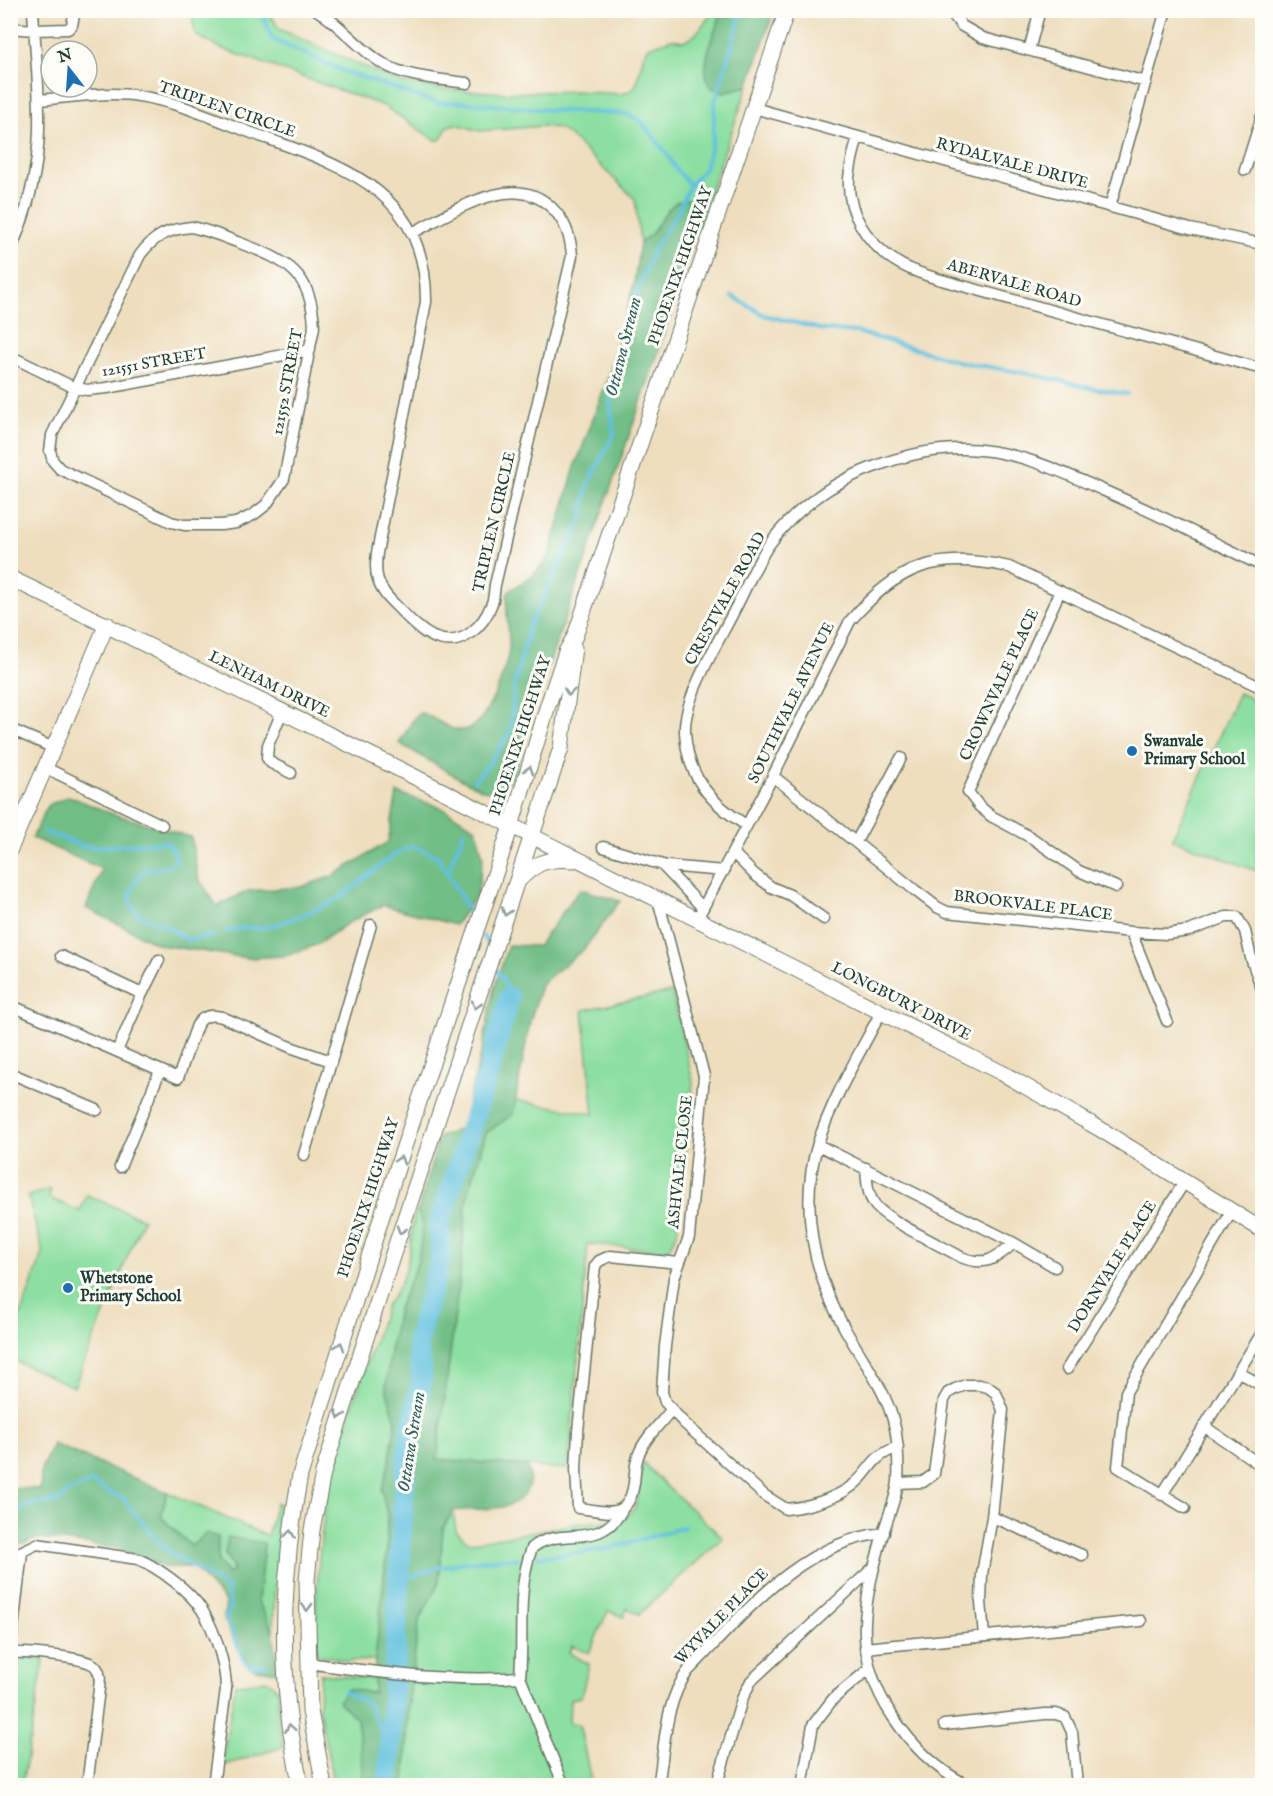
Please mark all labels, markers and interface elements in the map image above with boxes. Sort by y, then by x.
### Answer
north arrow [39,39,99,99]
text: N [55,45,75,68]
street label: TRIPLEN CIRCLE [156,77,298,143]
street label: RYDALVALE DRIVE [934,134,1090,194]
street label: PHOENIX HIGHWAY [644,183,718,348]
street label: ABERVALE ROAD [944,255,1084,313]
water label: Ottawa Stream [601,295,647,399]
street label: 121552 STREET [268,327,308,437]
street label: 121551 STREET [100,344,208,382]
street label: TRIPLEN CIRCLE [469,450,521,594]
street label: CRESTVALE ROAD [681,529,771,669]
street label: CROWNVALE PLACE [956,606,1044,764]
street label: SOUTHVALE AVENUE [744,619,840,787]
street label: LENHAM DRIVE [205,647,333,723]
street label: PHOENIX HIGHWAY [486,652,557,818]
one-way arrow [563,687,576,696]
place label: Swanvale Primary School [1144,732,1246,770]
marker: Swanvale Primary School [1125,744,1139,758]
one-way arrow [522,765,534,776]
street label: BROOKVALE PLACE [952,886,1114,926]
one-way arrow [501,906,513,917]
street label: LONGBURY DRIVE [828,958,974,1046]
one-way arrow [470,999,483,1010]
street label: ASHVALE CLOSE [664,1094,698,1231]
street label: PHOENIX HIGHWAY [334,1114,405,1280]
one-way arrow [392,1155,405,1166]
street label: DORNVALE PLACE [1064,1197,1162,1337]
one-way arrow [395,1224,408,1235]
place label: Whetstone Primary School [79,1269,182,1307]
marker: Whetstone Primary School [61,1281,75,1295]
one-way arrow [333,1341,345,1352]
water label: Ottawa Stream [393,1390,431,1494]
one-way arrow [335,1409,347,1420]
one-way arrow [283,1529,296,1538]
street label: WYVALE PLACE [671,1565,773,1669]
one-way arrow [301,1602,313,1611]
one-way arrow [285,1723,297,1733]

